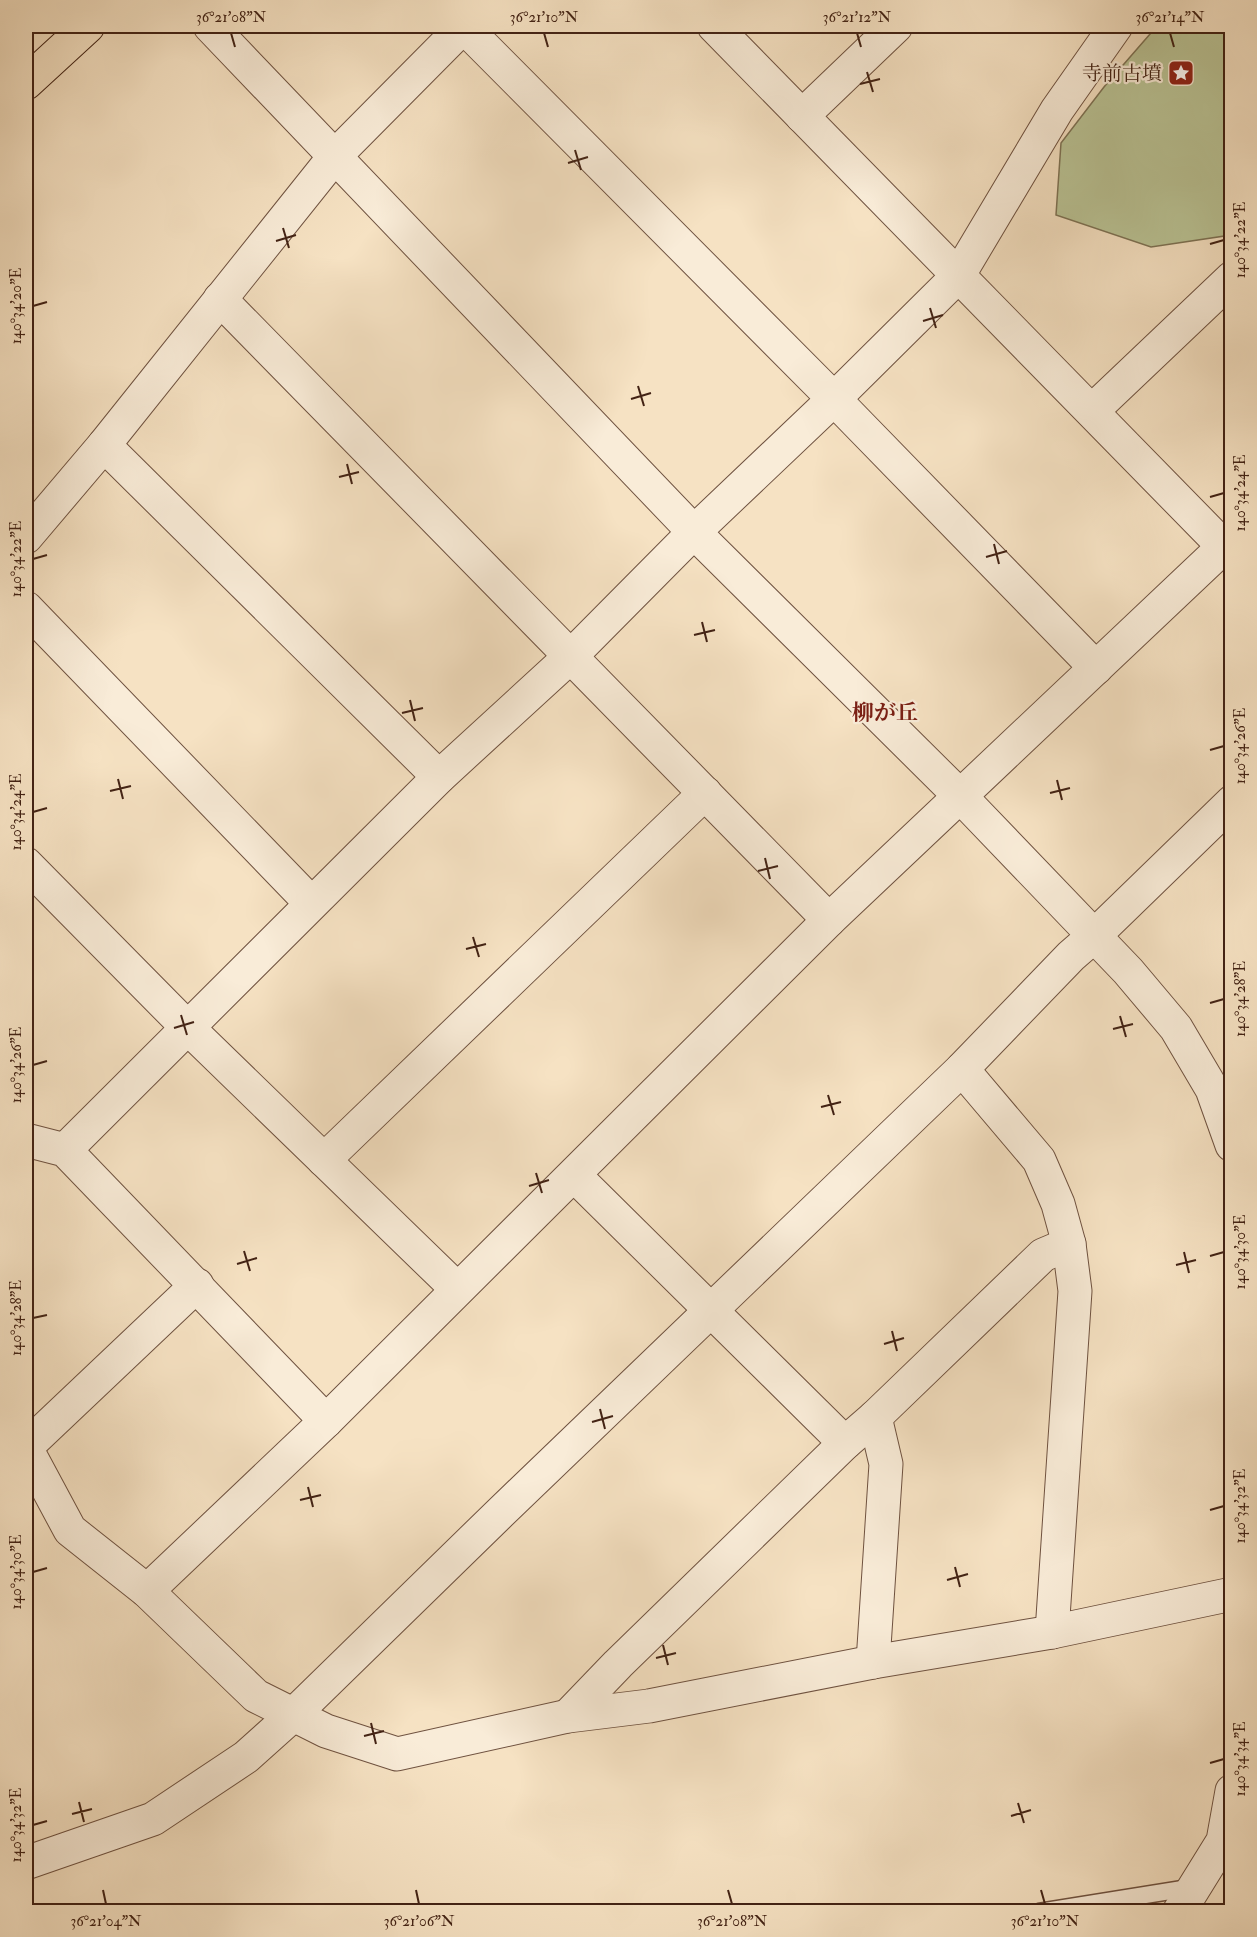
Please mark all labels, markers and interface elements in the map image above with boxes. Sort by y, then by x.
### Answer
text: 36°21'08"N [196,8,267,27]
text: 36°21'10"N [510,8,579,27]
text: 36°21'12"N [823,8,892,27]
text: 36°21'14"N [1136,8,1205,27]
place icon: 寺前古墳 [1166,58,1196,88]
place label: 寺前古墳 [1082,61,1162,86]
text: 140°34'22"E [1231,201,1250,278]
text: 140°34'20"E [7,267,26,344]
text: 140°34'24"E [1231,454,1250,532]
text: 140°34'22"E [7,520,26,597]
district label: 柳が丘 [852,699,918,727]
text: 140°34'26"E [1231,708,1250,784]
text: 140°34'24"E [7,773,26,851]
text: 140°34'28"E [1231,961,1250,1037]
text: 140°34'26"E [7,1027,26,1103]
text: 140°34'30"E [1231,1214,1250,1289]
text: 140°34'28"E [7,1280,26,1356]
text: 140°34'32"E [1231,1468,1250,1543]
text: 140°34'30"E [7,1534,26,1609]
text: 140°34'34"E [1231,1721,1250,1797]
text: 140°34'32"E [7,1787,26,1862]
text: 36°21'04"N [70,1912,142,1931]
text: 36°21'06"N [384,1912,455,1931]
text: 36°21'08"N [697,1912,768,1931]
text: 36°21'10"N [1011,1912,1080,1931]

